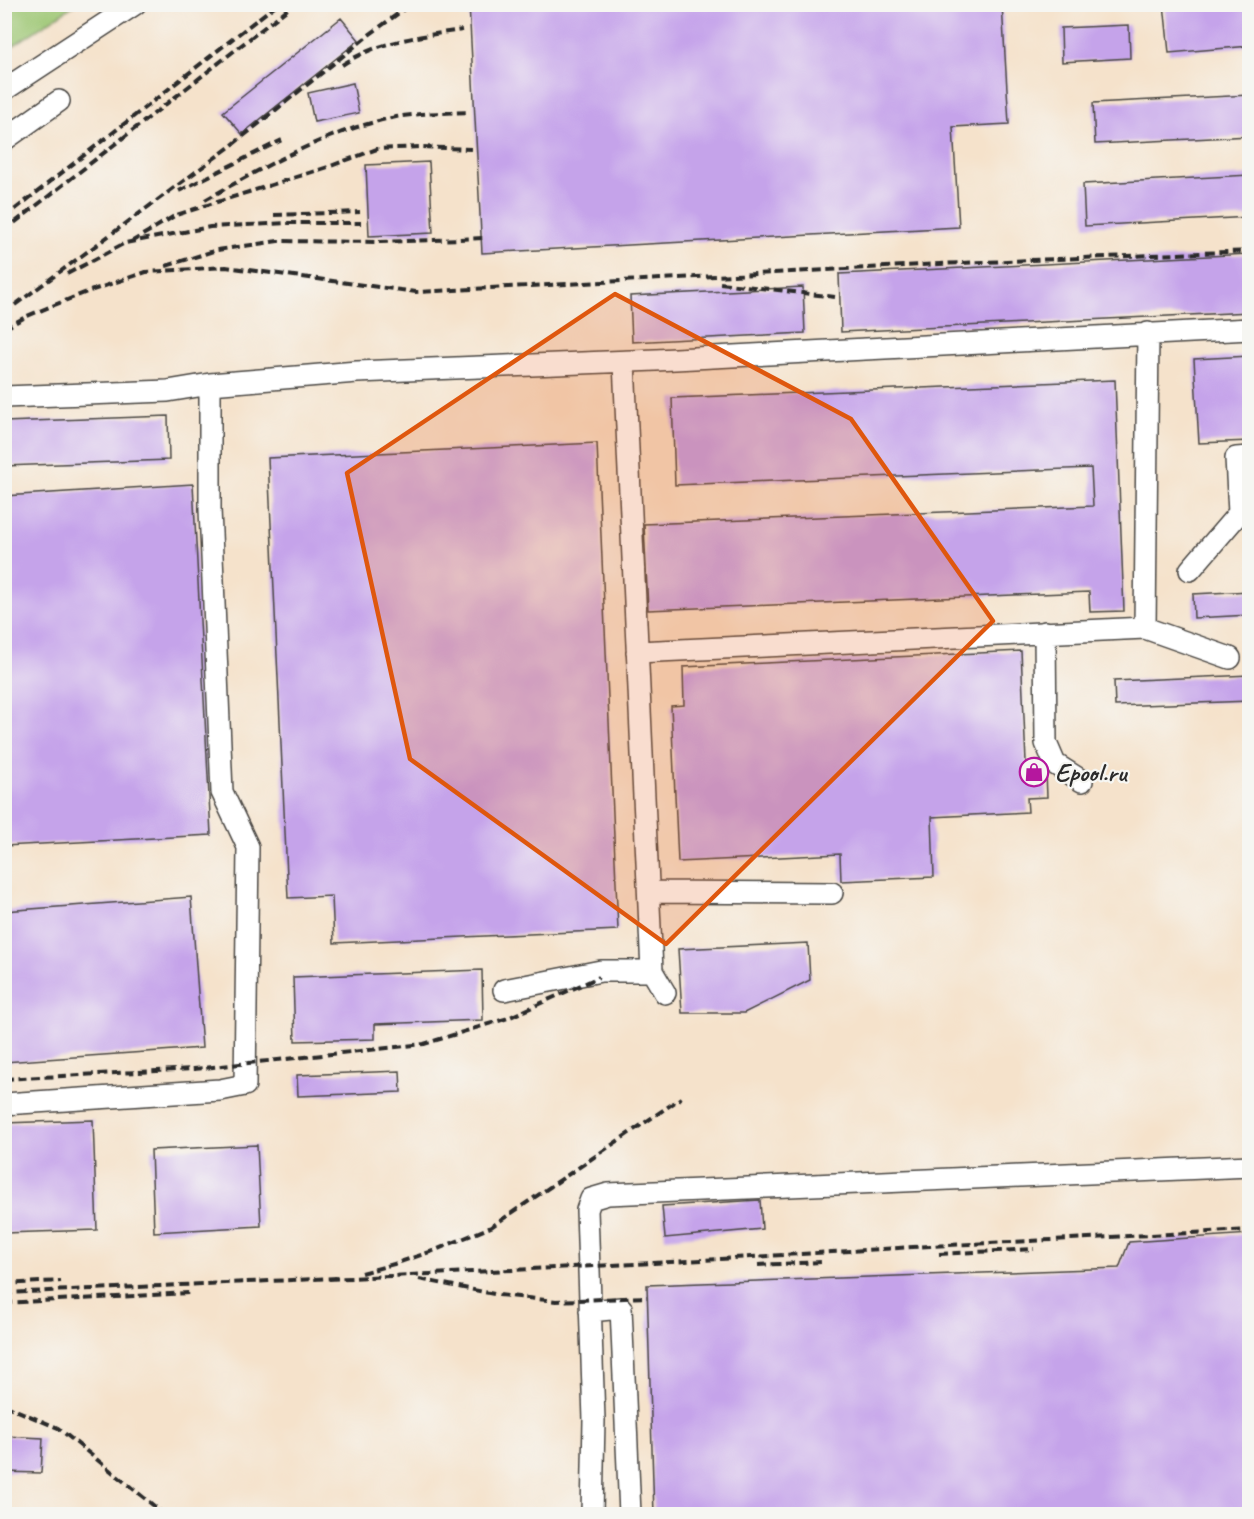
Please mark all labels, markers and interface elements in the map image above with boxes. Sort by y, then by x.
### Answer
shop icon: Epool.ru [1018,756,1050,788]
place label: Epool.ru [1055,756,1129,789]

